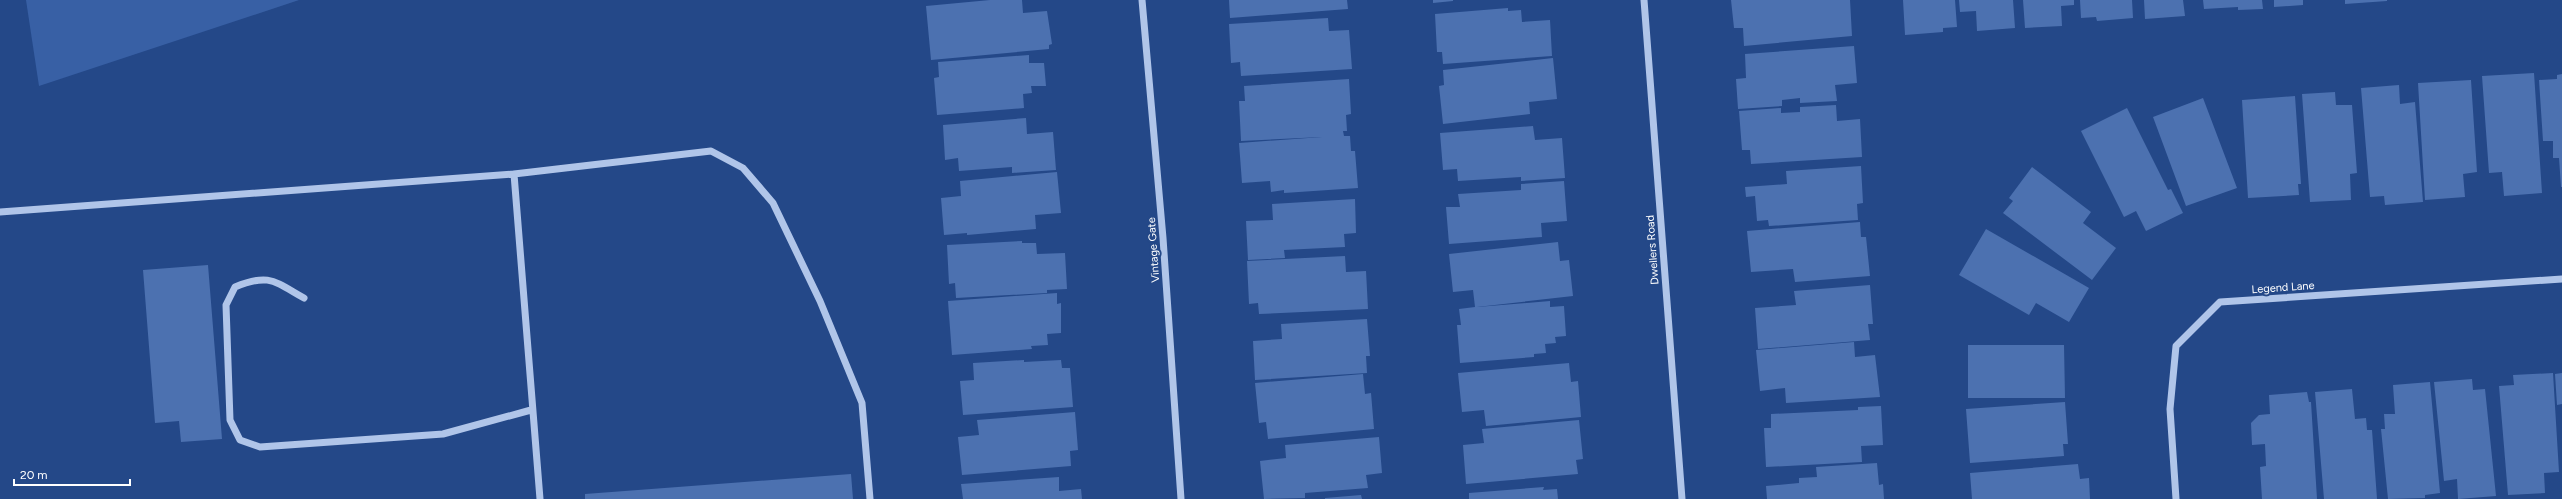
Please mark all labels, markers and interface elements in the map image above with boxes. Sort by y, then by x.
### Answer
street label: Dwellers Road [1644,215,1661,285]
street label: Vintage Gate [1145,217,1162,283]
street label: Legend Lane [2251,279,2315,296]
scale bar [14,461,130,487]
text: 20 m [20,468,48,482]

